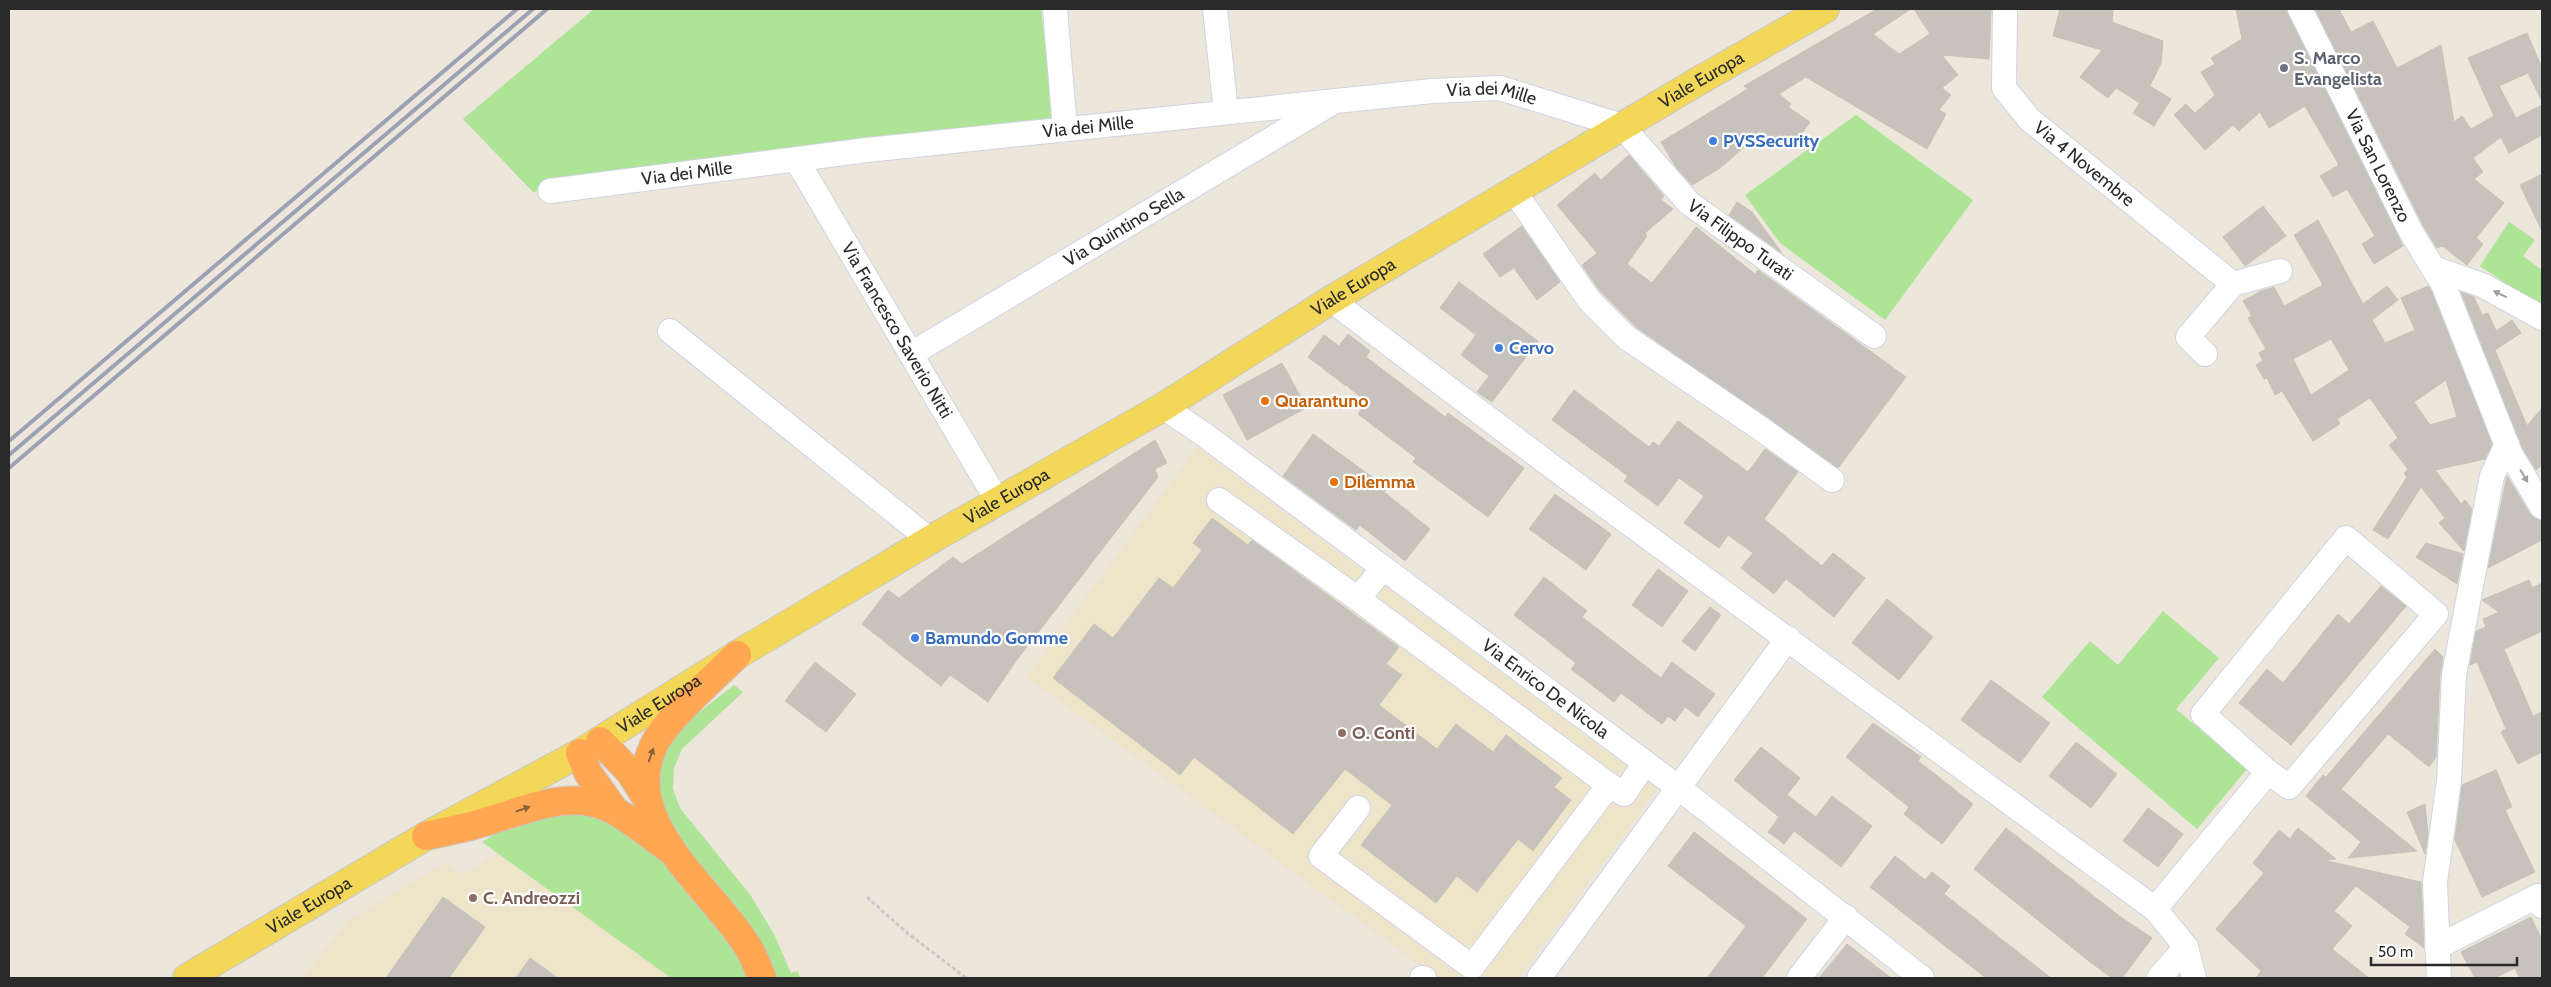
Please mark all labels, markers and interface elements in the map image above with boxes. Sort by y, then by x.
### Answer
street label: Viale Europa [1655,46,1748,113]
place label: S. Marco Evangelista [2294,47,2382,90]
marker: S. Marco Evangelista [2278,62,2290,74]
street label: Via dei Mille [1446,77,1539,110]
street label: Via San Lorenzo [2341,106,2415,226]
street label: Via dei Mille [1042,111,1135,143]
street label: Via 4 Novembre [2029,116,2139,211]
place label: PVSSecurity [1723,130,1820,152]
marker: PVSSecurity [1707,135,1719,147]
street label: Via dei Mille [640,157,734,190]
street label: Via Quintino Sella [1060,182,1188,271]
street label: Via Filippo Turati [1683,195,1798,285]
street label: Via Francesco Saverio Nitti [837,239,957,422]
street label: Viale Europa [1307,253,1400,321]
one-way arrow [2493,289,2507,297]
place label: Cervo [1509,337,1554,359]
marker: Cervo [1493,342,1505,354]
place label: Quarantuno [1275,390,1368,412]
marker: Quarantuno [1259,395,1271,407]
street label: Viale Europa [960,463,1054,529]
one-way arrow [2519,470,2528,483]
place label: Dilemma [1344,471,1415,493]
marker: Dilemma [1328,476,1340,488]
place label: Bamundo Gomme [925,627,1068,649]
marker: Bamundo Gomme [909,632,921,644]
street label: Via Enrico De Nicola [1477,634,1614,743]
street label: Viale Europa [613,669,705,738]
place label: O. Conti [1352,722,1415,744]
marker: O. Conti [1336,727,1348,739]
one-way arrow [647,747,655,762]
one-way arrow [516,805,531,813]
street label: Viale Europa [263,872,356,939]
place label: C. Andreozzi [483,887,580,909]
marker: C. Andreozzi [467,892,479,904]
scale bar [2371,934,2517,966]
text: 50 m [2378,943,2413,961]

